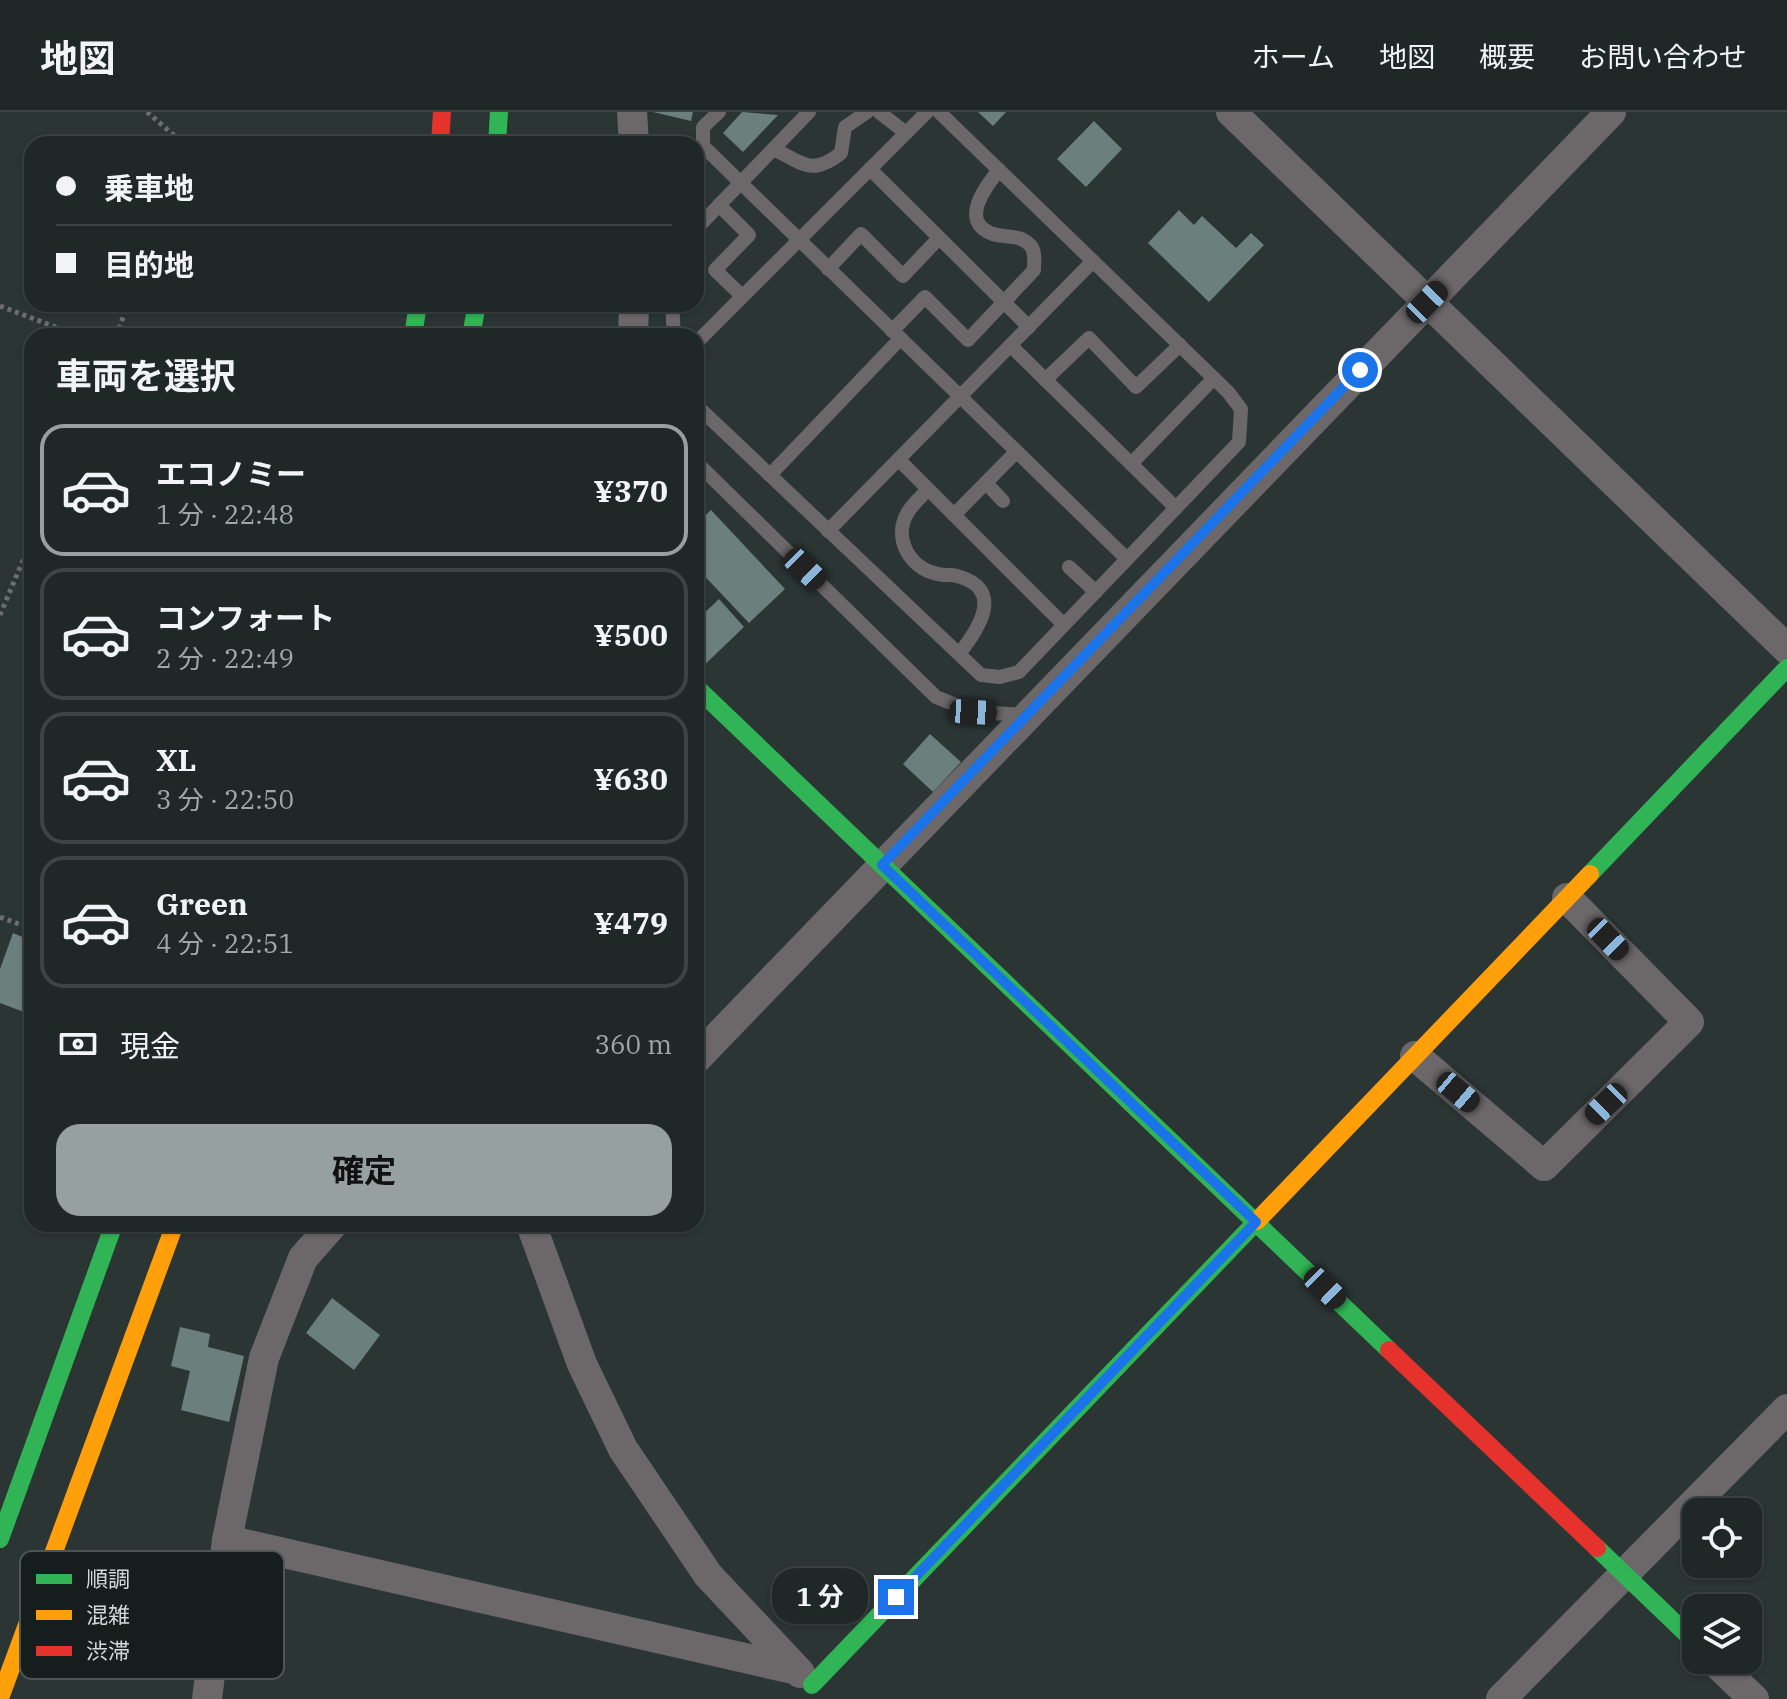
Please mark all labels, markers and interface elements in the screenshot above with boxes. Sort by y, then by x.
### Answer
text: 地図 [40,33,116,82]
text: ホーム [1252,38,1335,75]
text: 地図 [1379,38,1435,75]
text: 概要 [1479,38,1535,75]
text: お問い合わせ [1579,38,1747,75]
text: 乗車地 [104,168,194,207]
text: 目的地 [104,245,194,284]
car [1402,276,1452,328]
text: 車両を選択 [56,352,236,399]
route start [1342,352,1378,388]
icon: car [60,454,132,526]
text: エコノミー [156,454,306,493]
text: ¥370 [594,471,668,510]
text: 1 分 · 22:48 [156,497,294,531]
car [779,544,831,594]
icon: car [60,598,132,670]
text: コンフォート [156,598,335,637]
text: ¥500 [594,615,668,654]
text: 2 分 · 22:49 [156,641,294,675]
car [948,699,998,725]
text: XL [156,740,196,779]
icon: car [60,742,132,814]
text: ¥630 [594,759,668,798]
text: 3 分 · 22:50 [156,782,294,816]
text: Green [156,884,248,923]
icon: car [60,886,132,958]
text: ¥479 [594,903,668,942]
car [1583,913,1633,965]
text: 4 分 · 22:51 [156,926,294,960]
icon: cash [56,1022,100,1066]
text: 現金 [120,1026,180,1065]
text: 360 m [594,1027,672,1061]
car [1432,1067,1484,1117]
car [1580,1079,1632,1129]
button: 確定 [56,1124,672,1216]
car [1299,1263,1351,1313]
map controls [1682,1498,1762,1674]
button: locate [1682,1498,1762,1578]
legend [20,1551,284,1679]
text: 順調 [86,1564,130,1593]
callout: 1 分 [772,1569,868,1625]
text: 1 分 [796,1579,844,1613]
route end [878,1579,914,1615]
button: layers [1682,1594,1762,1674]
text: 混雑 [86,1600,130,1629]
text: 渋滞 [86,1636,130,1665]

